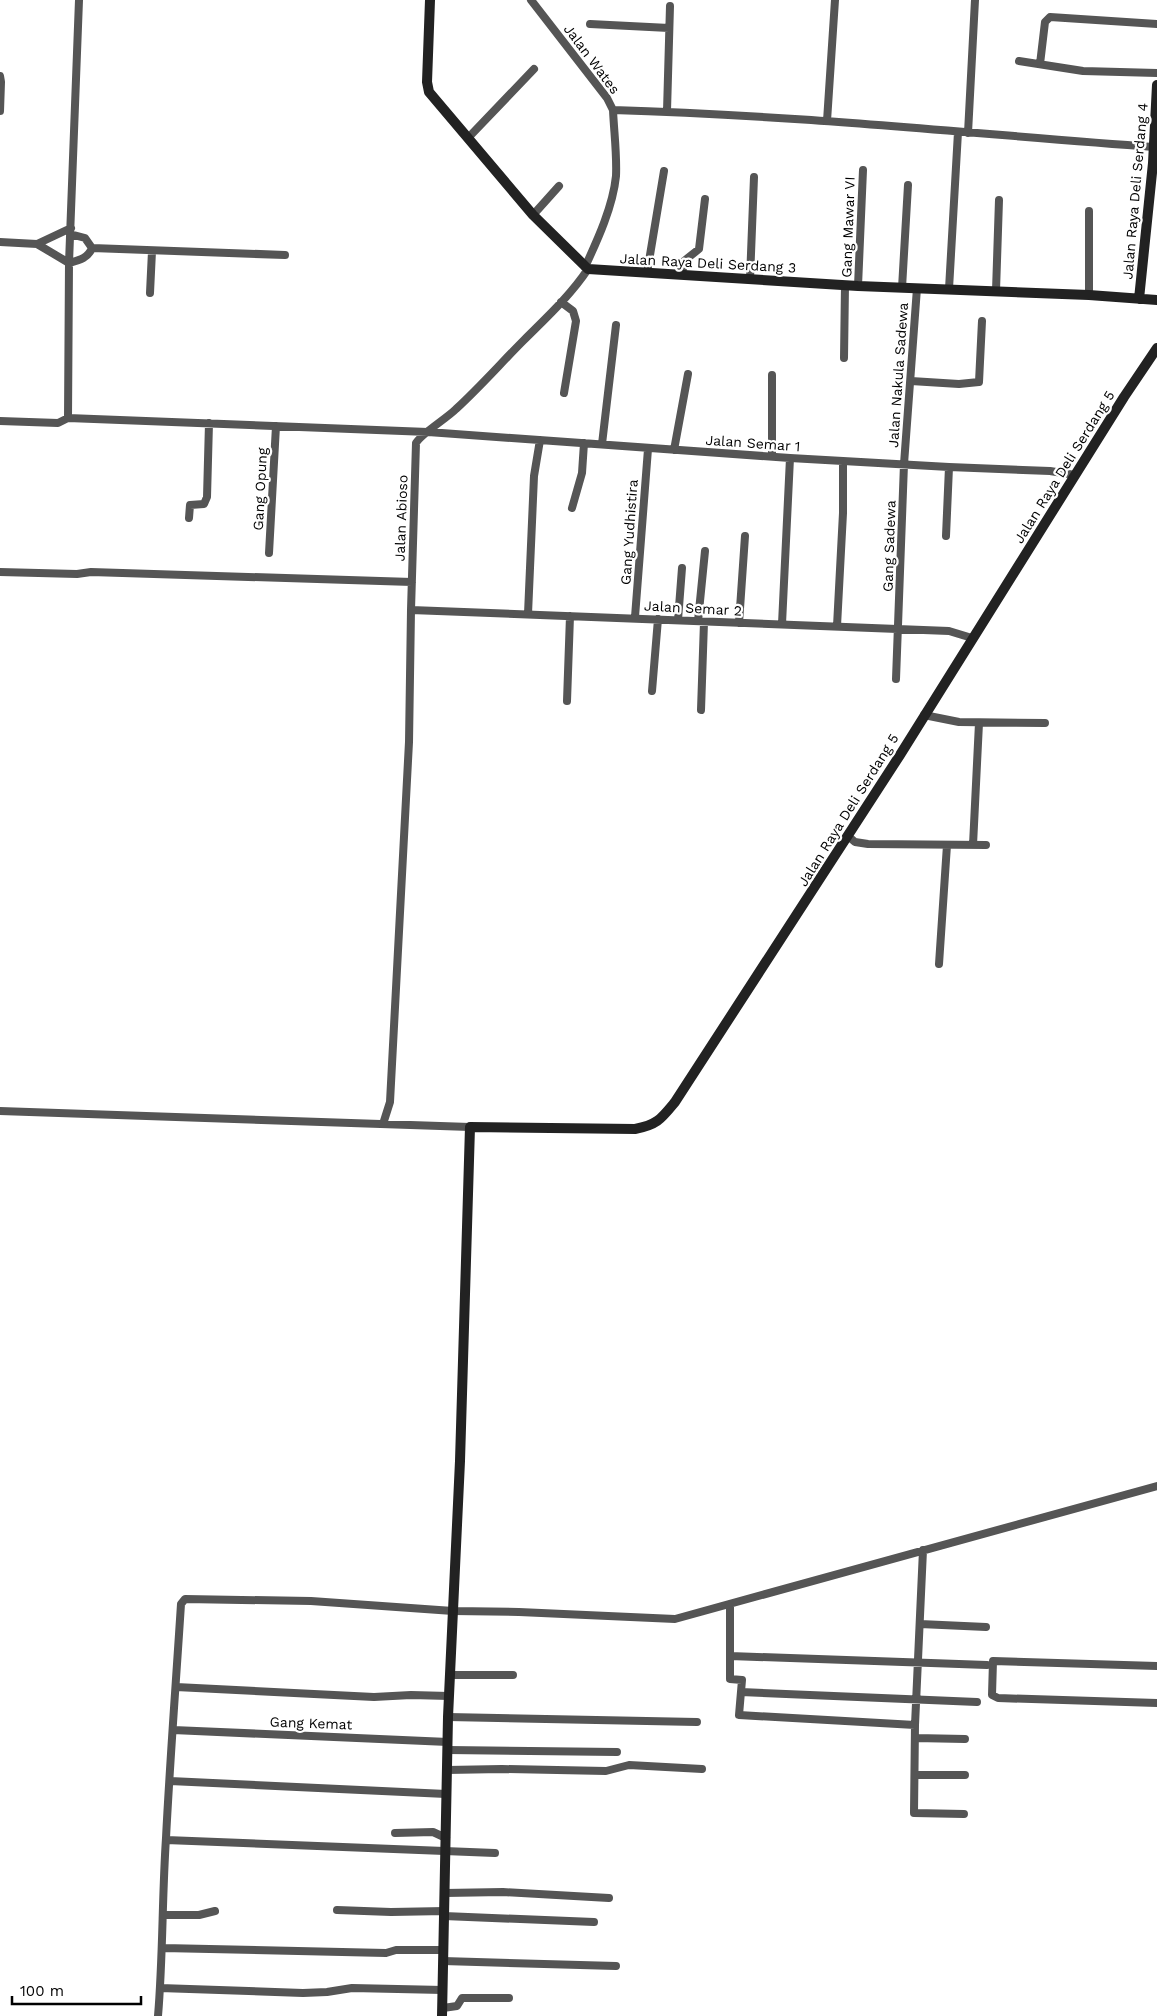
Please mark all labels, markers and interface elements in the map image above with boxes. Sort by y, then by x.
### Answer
street label: Jalan Wates [561,21,623,97]
street label: Jalan Raya Deli Serdang 4 [1119,102,1151,280]
street label: Gang Mawar VI [838,176,858,278]
street label: Jalan Raya Deli Serdang 3 [619,250,797,276]
street label: Jalan Nakula Sadewa [885,302,911,448]
street label: Jalan Raya Deli Serdang 5 [1010,388,1118,546]
street label: Jalan Semar 1 [705,432,801,454]
street label: Gang Opung [250,447,270,531]
street label: Jalan Abioso [391,474,411,562]
street label: Gang Yudhistira [617,479,641,585]
street label: Gang Sadewa [879,500,899,592]
street label: Jalan Semar 2 [644,597,742,619]
street label: Jalan Raya Deli Serdang 5 [794,731,902,889]
street label: Gang Kemat [270,1714,353,1732]
scale bar [12,1974,141,2006]
text: 100 m [20,1982,64,2000]

